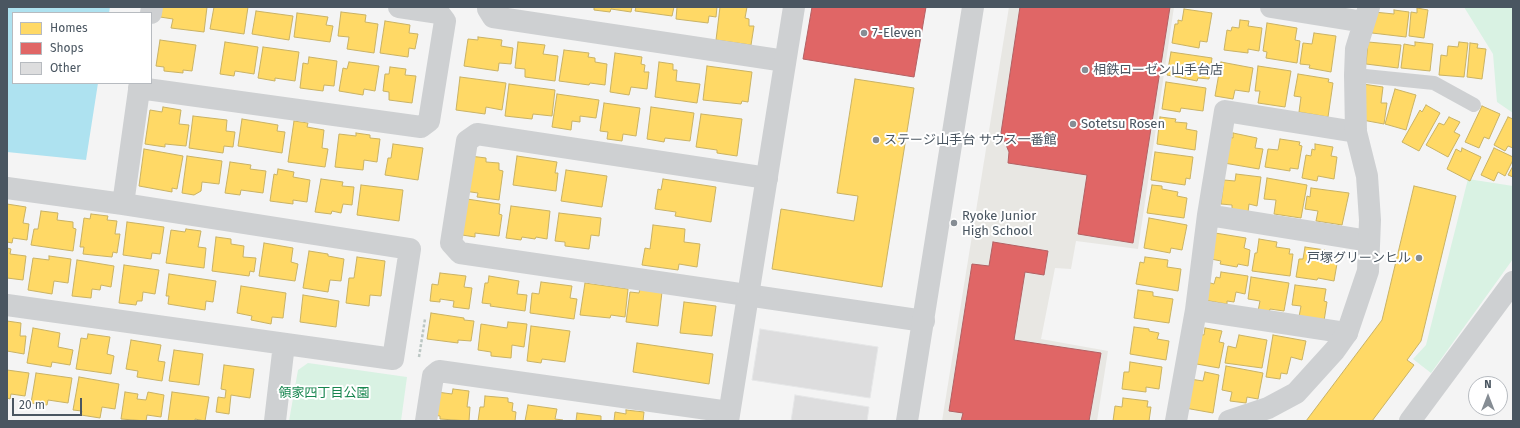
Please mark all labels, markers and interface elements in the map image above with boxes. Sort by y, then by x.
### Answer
legend [12,12,152,84]
text: Homes [50,21,88,35]
place label: 7-Eleven [872,25,922,41]
marker: 7-Eleven [859,28,869,38]
text: Shops [50,41,83,55]
text: Other [50,61,81,75]
place label: 相鉄ローゼン山手台店 [1093,62,1223,78]
marker: 相鉄ローゼン山手台店 [1080,65,1090,75]
place label: Sotetsu Rosen [1081,116,1165,132]
marker: Sotetsu Rosen [1068,119,1078,129]
place label: ステージ山手台 サウス一番館 [884,132,1056,148]
marker: ステージ山手台 サウス一番館 [871,135,881,145]
place label: Ryoke Junior High School [962,208,1036,239]
marker: Ryoke Junior High School [949,218,959,228]
place label: 戸塚グリーンヒル [1307,250,1411,266]
marker: 戸塚グリーンヒル [1414,253,1424,263]
north arrow [1468,376,1508,416]
text: N [1484,378,1492,391]
park label: 領家四丁目公園 [279,385,369,401]
scale bar [14,390,84,416]
text: 20 m [19,398,45,412]

